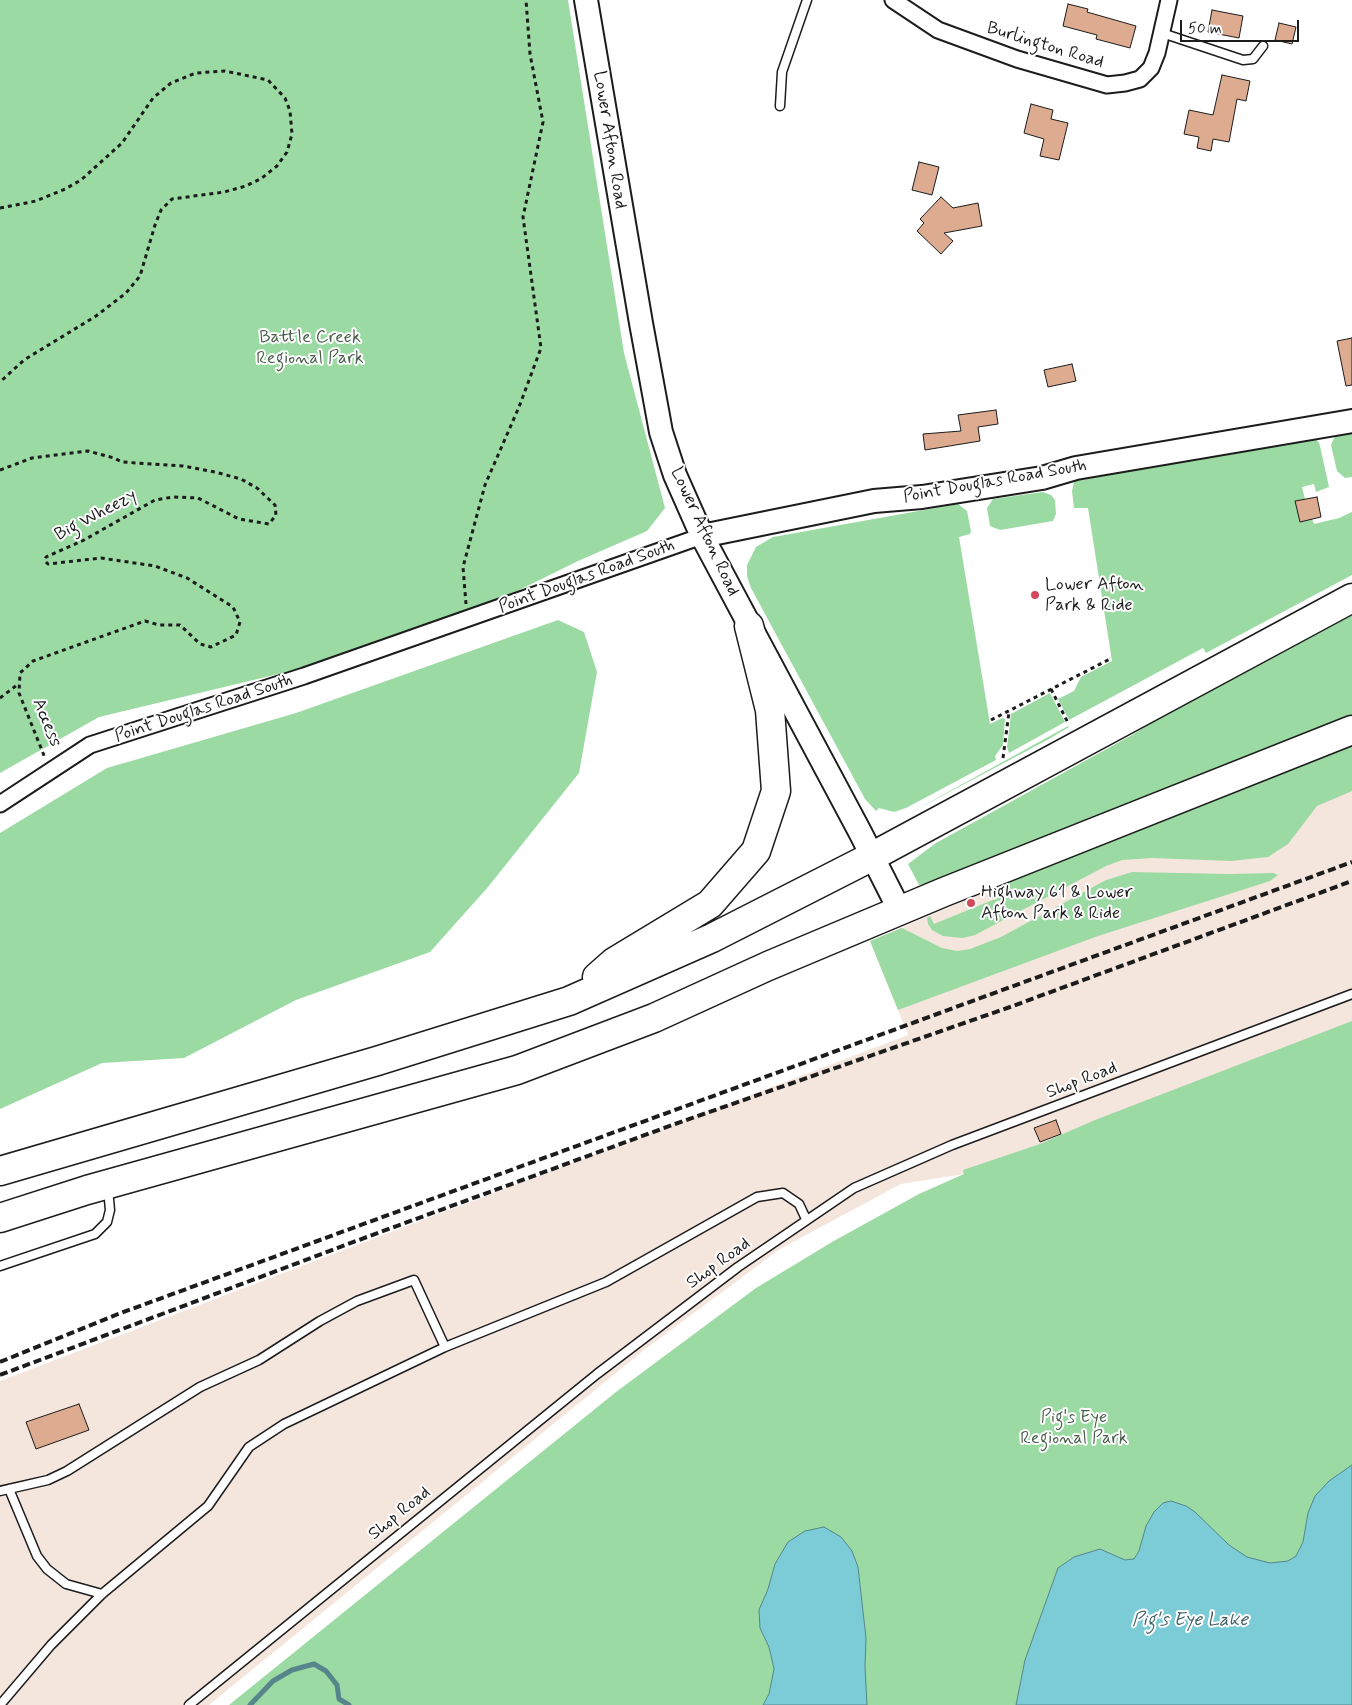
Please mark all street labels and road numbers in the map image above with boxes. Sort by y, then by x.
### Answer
street label: Burlington Road [984,18,1106,74]
street label: Lower Afton Road [587,69,631,211]
street label: Point Douglas Road South [902,455,1088,509]
street label: Lower Afton Road [665,464,743,600]
street label: Big Wheezy [51,485,141,547]
street label: Point Douglas Road South [496,535,678,619]
street label: Point Douglas Road South [112,670,296,748]
street label: Access [27,696,65,750]
street label: Shop Road [1044,1058,1120,1104]
street label: Shop Road [683,1234,755,1294]
street label: Shop Road [364,1482,436,1546]

